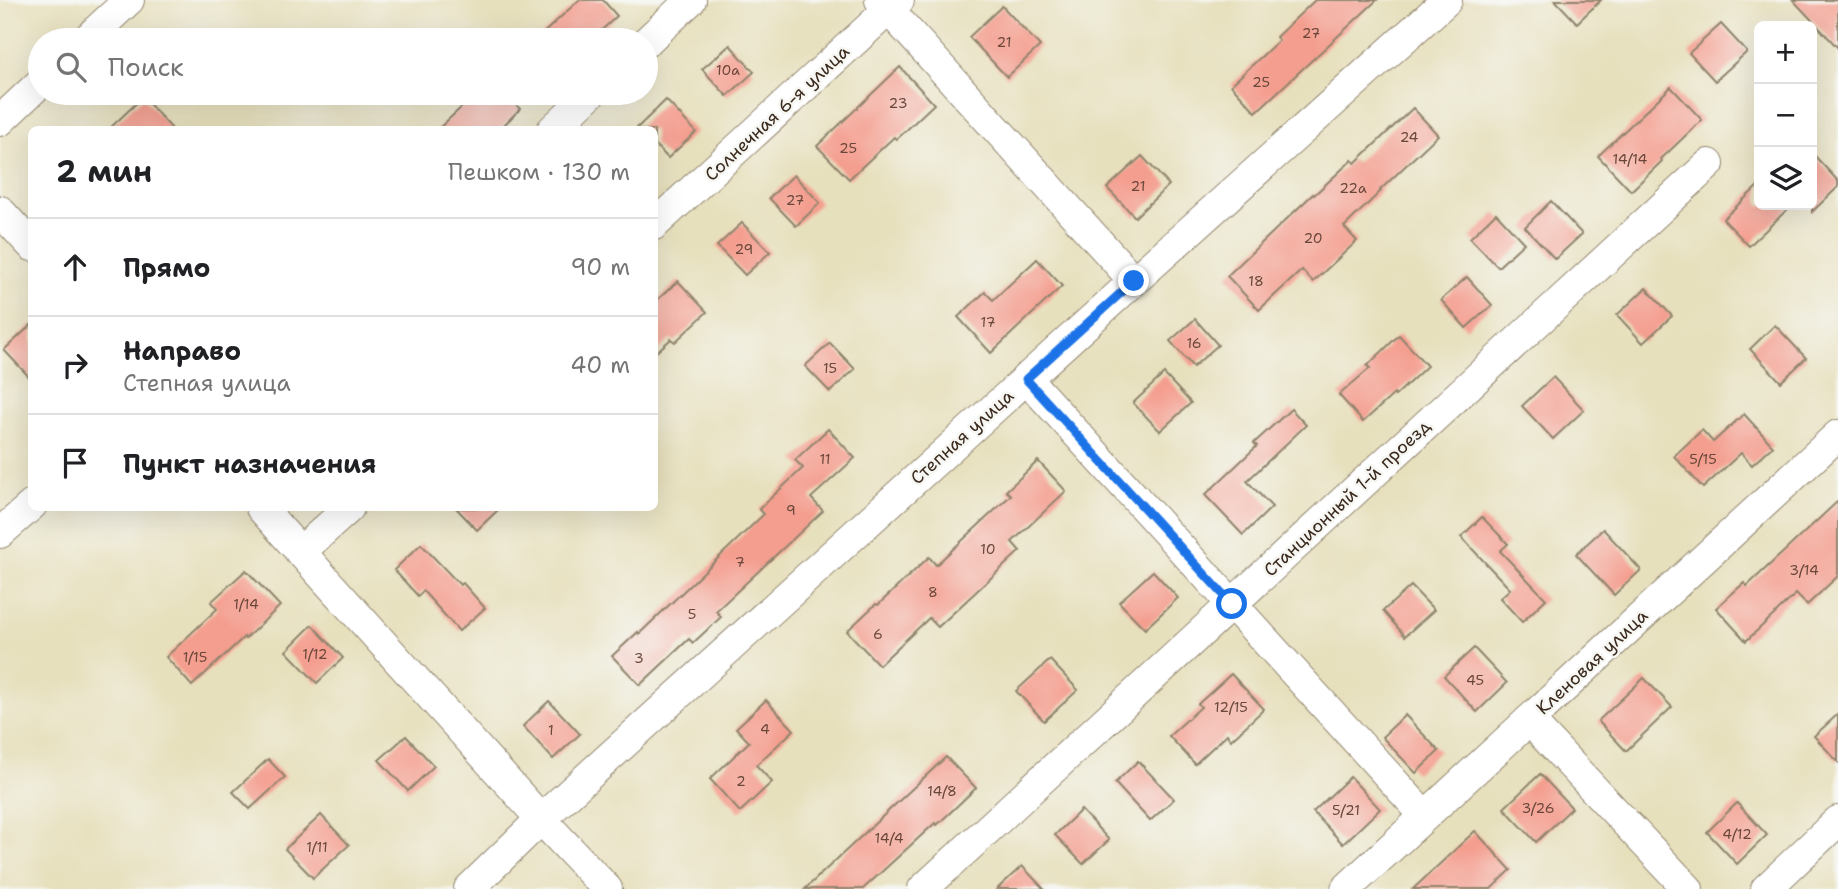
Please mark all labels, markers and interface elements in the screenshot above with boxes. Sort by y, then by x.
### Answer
map controls [1754,21,1817,210]
button: + [1754,21,1817,84]
house number: 27 [1302,24,1320,42]
search box [28,28,658,105]
house number: 21 [997,33,1011,51]
street label: Солнечная 6-я улица [700,40,854,186]
icon: search [52,48,90,86]
text: Поиск [108,49,184,84]
house number: 10а [716,61,740,79]
house number: 25 [1252,73,1270,91]
button: − [1754,84,1817,147]
house number: 23 [889,94,907,112]
house number: 24 [1400,128,1419,146]
house number: 25 [839,139,857,157]
button: layers [1754,147,1817,210]
house number: 14/14 [1613,150,1648,168]
text: 2 мин [56,151,152,192]
text: Пешком · 130 m [448,157,630,187]
house number: 21 [1131,177,1145,195]
house number: 22а [1339,179,1367,197]
house number: 27 [786,191,804,209]
house number: 20 [1303,229,1323,247]
house number: 29 [735,240,753,258]
icon: ahead [56,248,94,286]
text: Прямо [123,250,211,285]
text: 90 m [570,252,630,282]
route end [1118,265,1149,296]
house number: 18 [1248,272,1264,290]
house number: 17 [981,313,995,331]
text: Направо [123,333,241,368]
house number: 16 [1186,334,1202,352]
icon: right [56,346,94,384]
text: 40 m [570,350,630,380]
house number: 15 [823,359,837,377]
text: Степная улица [123,368,291,398]
street label: Степная улица [905,384,1019,490]
street label: Станционный 1-й проезд [1258,414,1436,582]
icon: arrive [56,444,94,482]
text: Пункт назначения [123,446,376,481]
house number: 11 [819,450,831,468]
house number: 5/15 [1689,450,1717,468]
house number: 9 [786,501,796,519]
house number: 10 [980,540,996,558]
house number: 7 [735,553,745,571]
house number: 3/14 [1789,561,1819,579]
house number: 8 [928,583,938,601]
route start [1216,588,1247,619]
house number: 1/14 [233,595,259,613]
street label: Кленовая улица [1531,604,1653,720]
house number: 5 [688,605,696,623]
house number: 6 [873,625,883,643]
house number: 1/12 [302,645,328,663]
house number: 1/15 [183,648,207,666]
house number: 3 [634,649,644,667]
house number: 45 [1466,671,1484,689]
house number: 12/15 [1214,698,1248,716]
house number: 4 [760,720,770,738]
house number: 1 [548,721,554,739]
house number: 2 [736,772,746,790]
house number: 14/8 [927,782,957,800]
house number: 3/26 [1521,799,1555,817]
house number: 5/21 [1332,801,1360,819]
house number: 4/12 [1722,825,1752,843]
house number: 14/4 [875,829,904,847]
house number: 1/11 [306,838,328,856]

